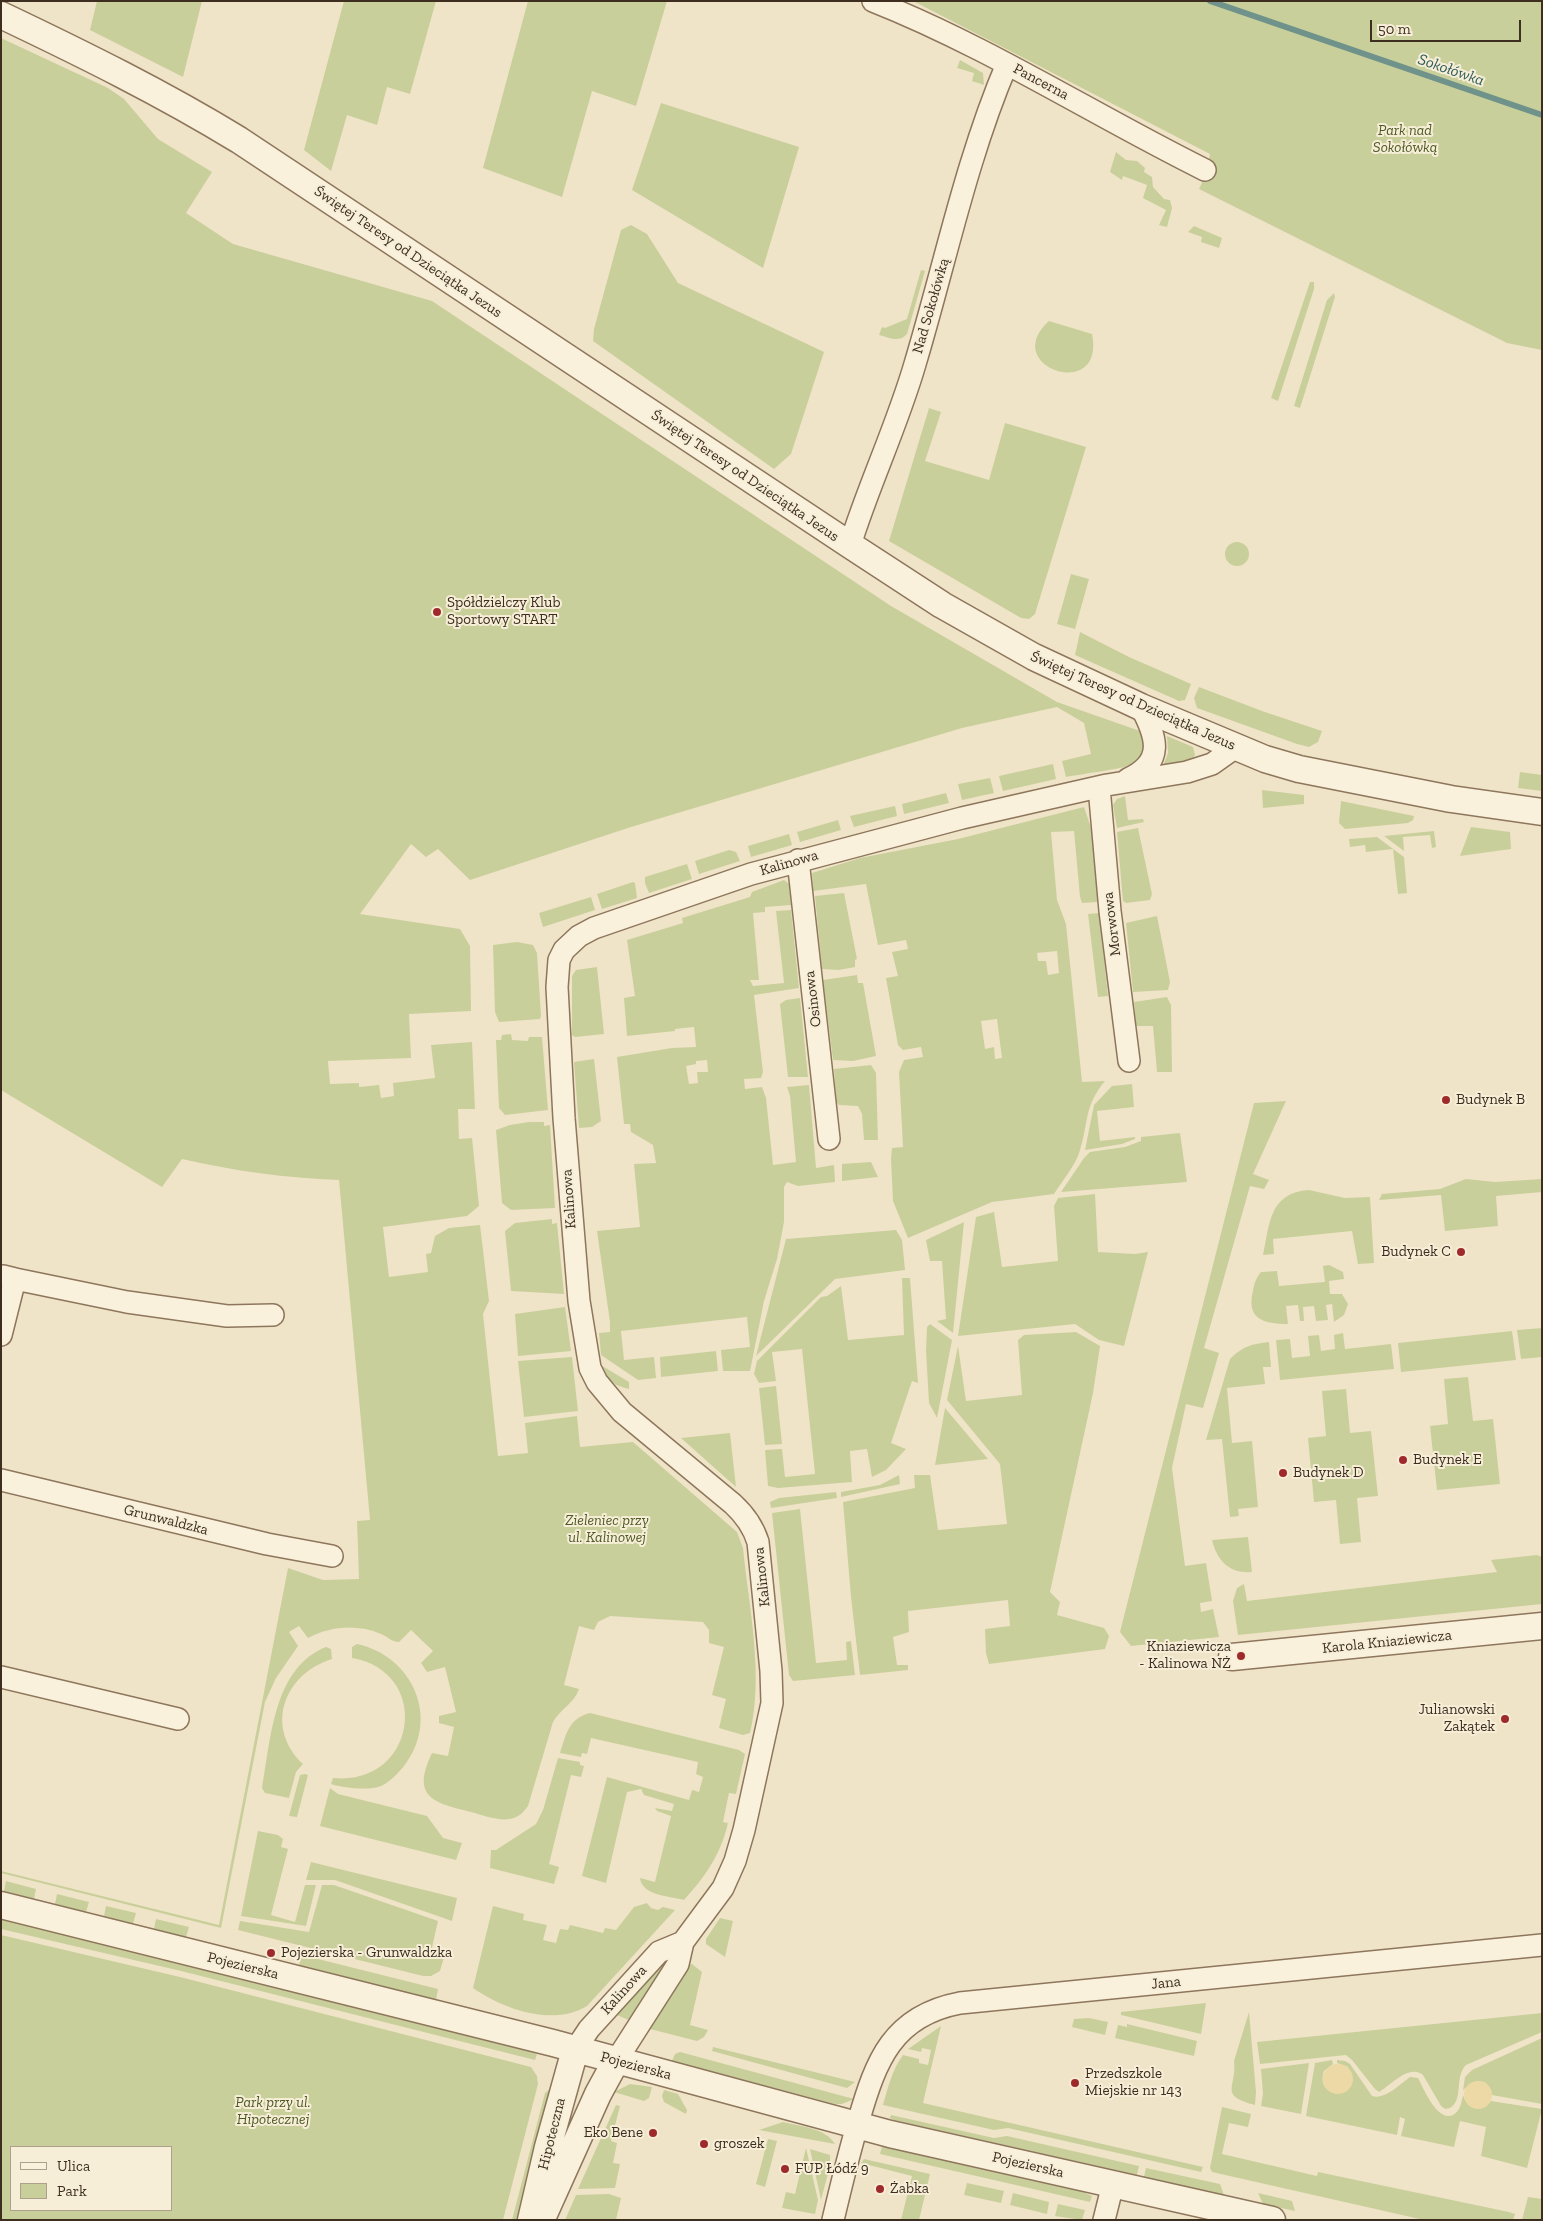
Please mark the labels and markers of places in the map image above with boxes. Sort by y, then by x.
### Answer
place label: Spółdzielczy Klub Sportowy START [447,594,560,629]
marker: Spółdzielczy Klub Sportowy START [431,606,443,618]
place label: Budynek B [1456,1091,1525,1109]
marker: Budynek B [1440,1094,1452,1106]
place label: Budynek C [1381,1243,1451,1261]
marker: Budynek C [1455,1246,1467,1258]
place label: Budynek E [1413,1451,1482,1469]
marker: Budynek E [1397,1454,1409,1466]
place label: Budynek D [1293,1464,1364,1482]
marker: Budynek D [1277,1467,1289,1479]
place label: Kniaziewicza - Kalinowa NŻ [1139,1638,1231,1673]
marker: Kniaziewicza - Kalinowa NŻ [1235,1650,1247,1662]
place label: Julianowski Zakątek [1419,1701,1495,1736]
marker: Julianowski Zakątek [1499,1713,1511,1725]
place label: Pojezierska - Grunwaldzka [281,1944,452,1962]
marker: Pojezierska - Grunwaldzka [265,1947,277,1959]
place label: Przedszkole Miejskie nr 143 [1085,2065,1182,2100]
marker: Przedszkole Miejskie nr 143 [1069,2077,1081,2089]
place label: Eko Bene [584,2124,643,2142]
marker: Eko Bene [647,2127,659,2139]
place label: groszek [714,2135,765,2153]
marker: groszek [698,2138,710,2150]
place label: FUP Łódź 9 [795,2160,869,2178]
marker: FUP Łódź 9 [779,2163,791,2175]
place label: Żabka [890,2180,929,2198]
marker: Żabka [874,2183,886,2195]

